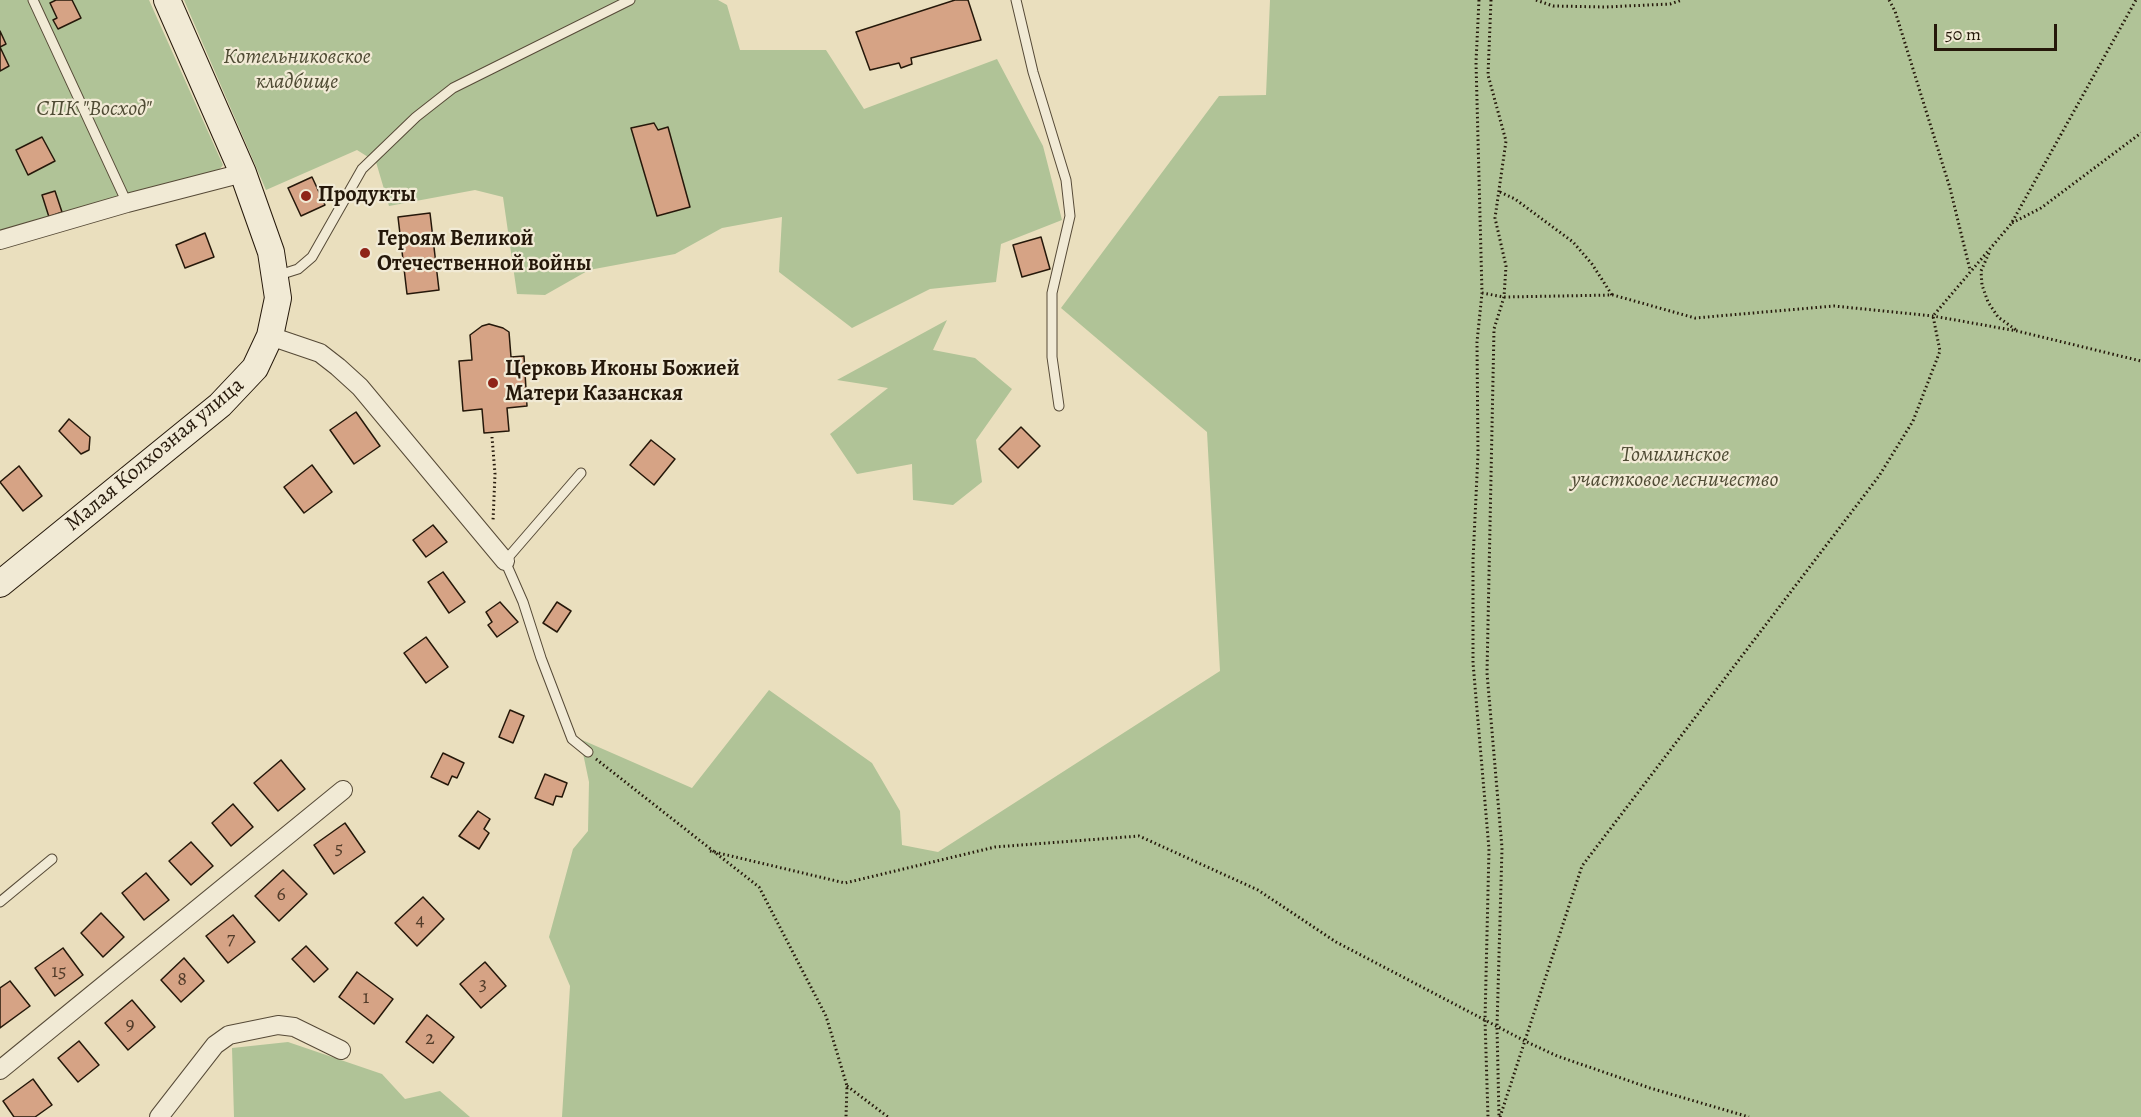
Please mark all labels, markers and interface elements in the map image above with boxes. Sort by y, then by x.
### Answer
scale bar [1937,12,2060,50]
text: 50 m [1945,22,1981,46]
park label: Котельниковское кладбище [223,45,371,96]
park label: СПК "Восход" [36,97,152,123]
place label: Продукты [318,183,416,209]
marker: Продукты [299,189,313,203]
place label: Героям Великой Отечественной войны [377,227,591,278]
marker: Героям Великой Отечественной войны [358,246,372,260]
place label: Церковь Иконы Божией Матери Казанская [505,357,740,408]
street label: Малая Колхозная улица [60,373,250,537]
marker: Церковь Иконы Божией Матери Казанская [486,376,500,390]
park label: Томилинское участковое лесничество [1572,443,1778,494]
house number: 5 [335,837,343,861]
house number: 6 [276,883,286,907]
house number: 4 [415,909,425,933]
house number: 7 [227,927,235,951]
house number: 15 [51,960,67,984]
house number: 8 [177,968,187,992]
house number: 3 [479,973,487,997]
house number: 1 [363,986,369,1010]
house number: 9 [125,1013,135,1037]
house number: 2 [425,1027,435,1051]

